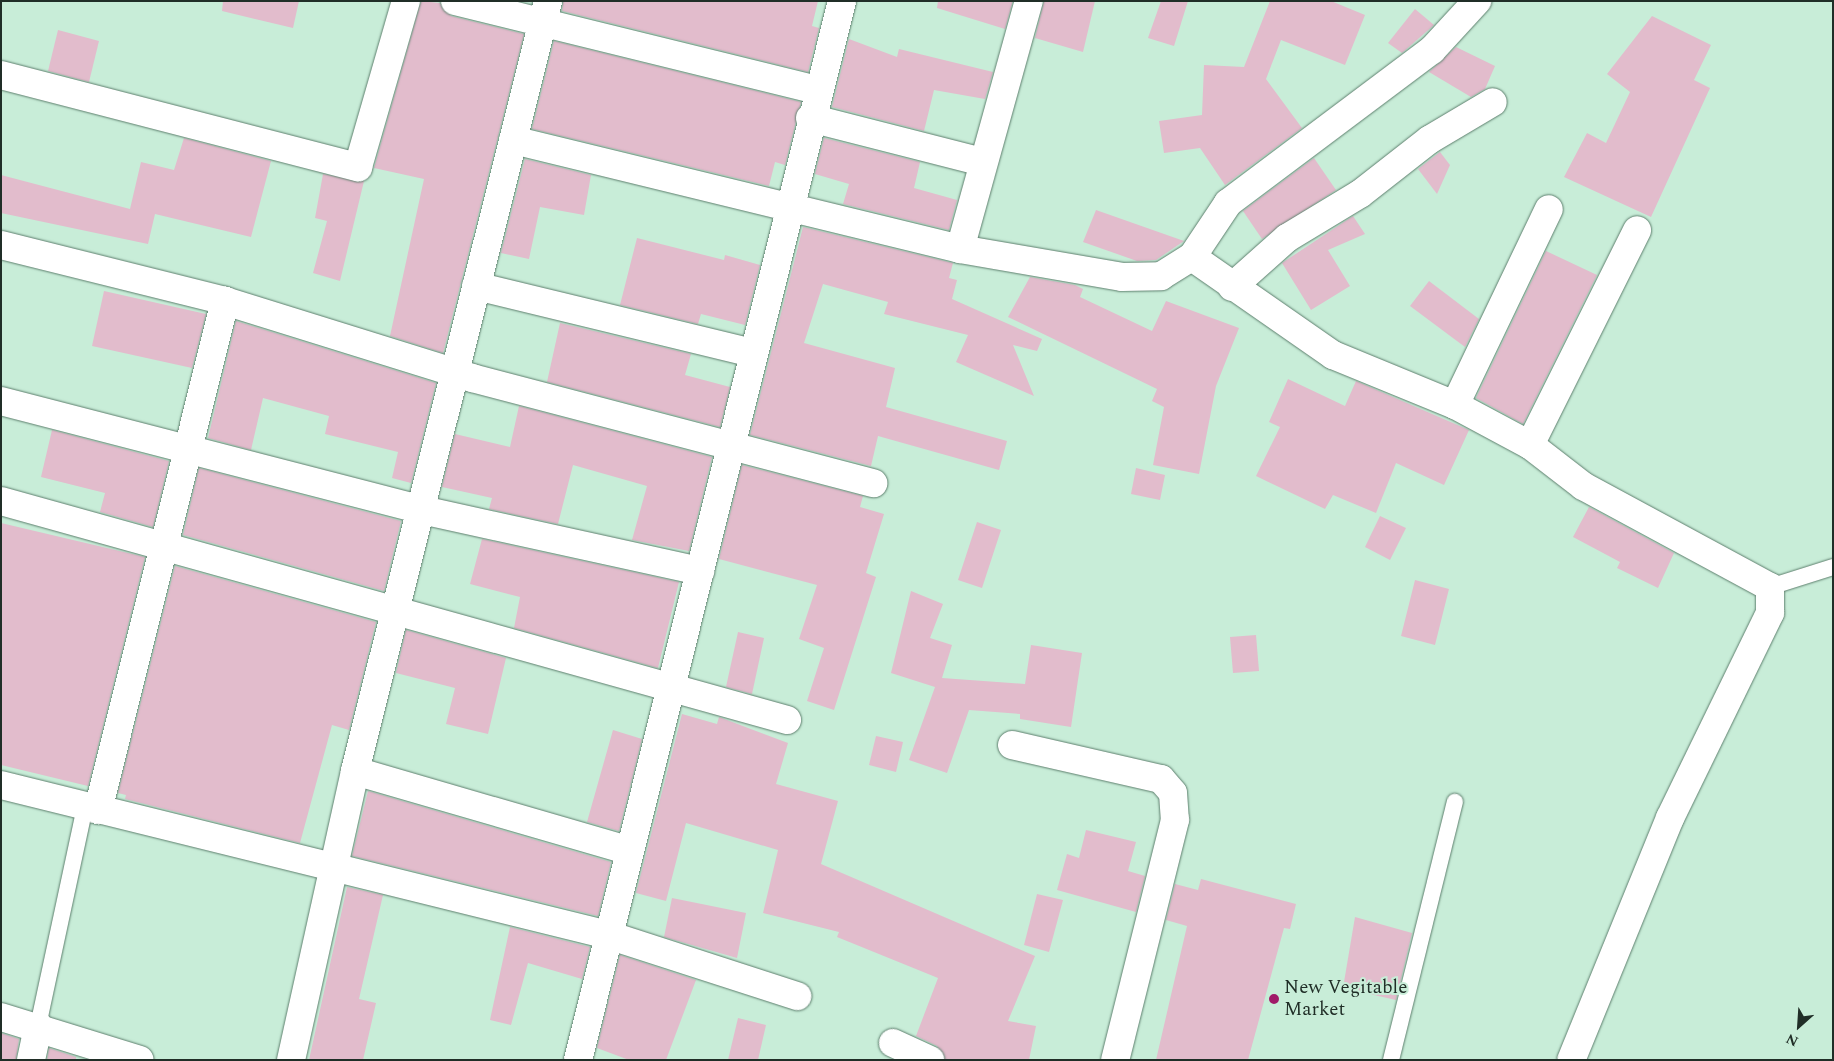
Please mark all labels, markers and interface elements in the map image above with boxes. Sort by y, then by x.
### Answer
place label: New Vegitable Market [1284,977,1407,1021]
marker: New Vegitable Market [1268,993,1280,1005]
north arrow [1774,1001,1824,1051]
text: N [1782,1028,1802,1052]

